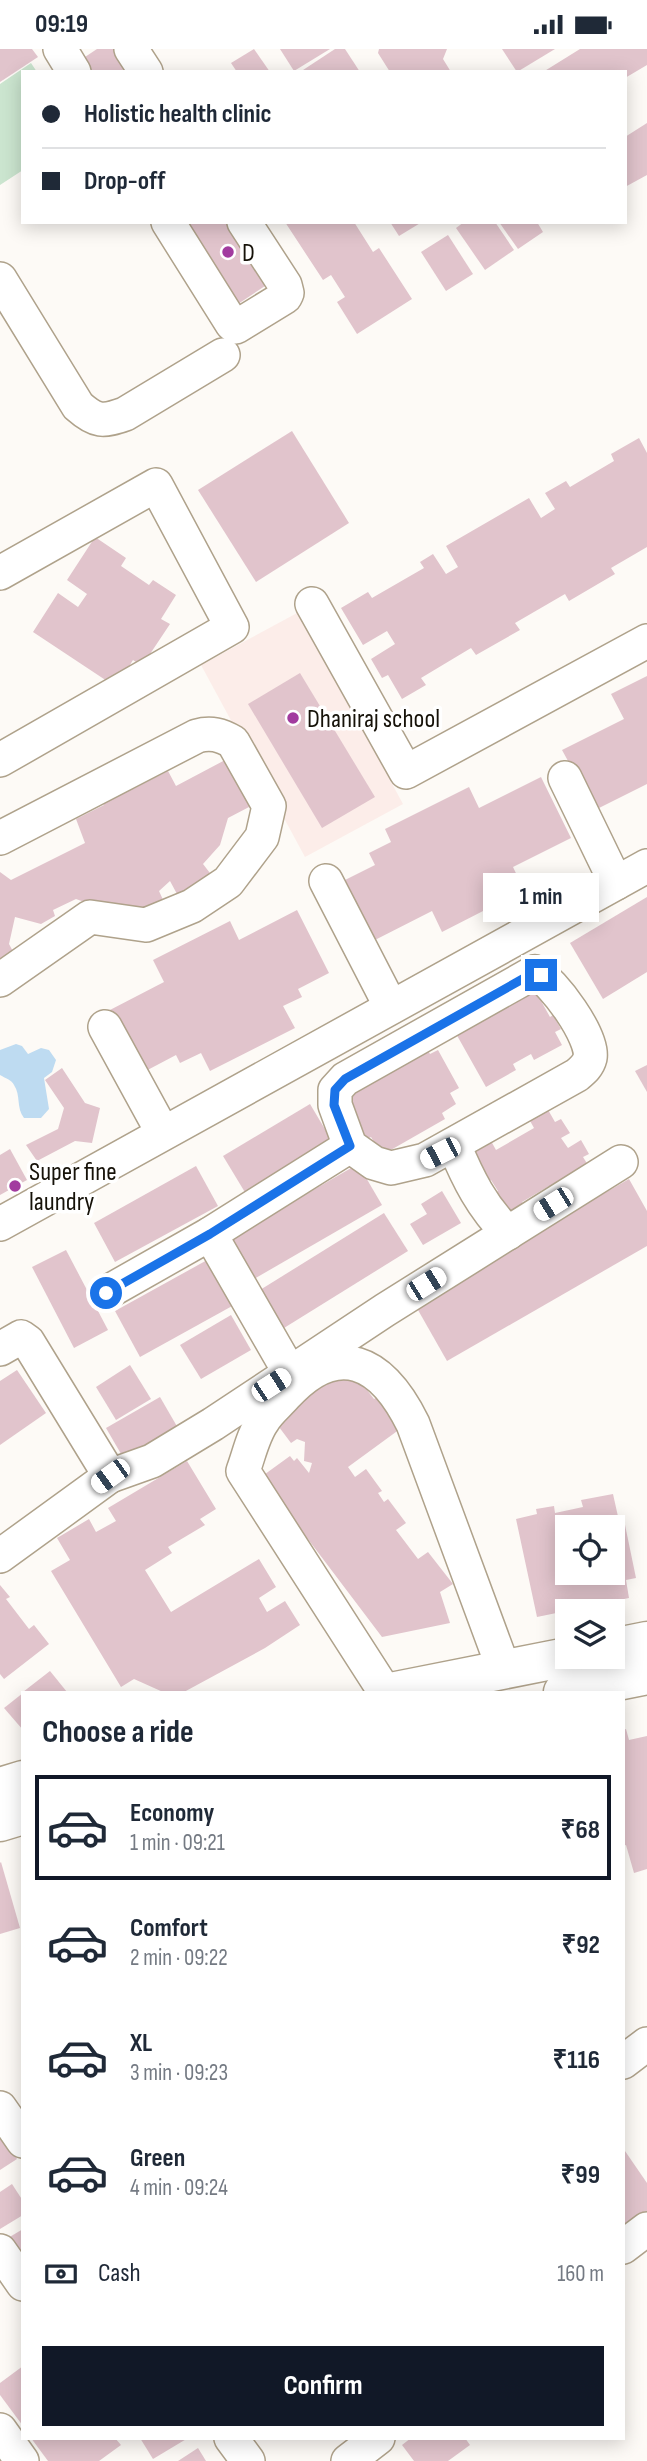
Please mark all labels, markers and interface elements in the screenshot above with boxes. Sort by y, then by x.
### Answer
text: 09:19 [35,9,88,40]
text: Holistic health clinic [84,99,271,130]
text: Drop-off [84,166,165,197]
place label: D [242,238,255,269]
marker: D [220,244,236,260]
place label: Dhaniraj school [307,704,440,735]
marker: Dhaniraj school [285,710,301,726]
callout: 1 min [483,873,599,923]
text: 1 min [520,883,562,911]
route end [525,959,557,991]
car [417,1134,464,1172]
place label: Super fine laundry [29,1157,117,1218]
marker: Super fine laundry [7,1178,23,1194]
car [530,1184,577,1224]
car [403,1264,450,1304]
route start [90,1277,122,1309]
car [248,1365,295,1405]
car [87,1455,134,1497]
map controls [555,1515,625,1669]
button: locate [555,1515,625,1585]
button: layers [555,1599,625,1669]
text: Choose a ride [42,1713,194,1752]
icon: car [46,1796,109,1859]
text: Economy [130,1798,214,1829]
text: ₹68 [561,1815,600,1846]
text: 1 min · 09:21 [130,1829,225,1857]
icon: car [46,1911,109,1974]
text: Comfort [130,1913,208,1944]
text: ₹92 [561,1930,600,1961]
text: 2 min · 09:22 [130,1944,228,1972]
icon: car [46,2026,109,2089]
text: XL [130,2028,152,2059]
text: ₹116 [552,2045,600,2076]
text: 3 min · 09:23 [130,2059,228,2087]
icon: car [46,2141,109,2204]
text: Green [130,2143,185,2174]
text: ₹99 [560,2160,600,2191]
text: 4 min · 09:24 [130,2174,228,2202]
icon: cash [42,2255,80,2293]
text: Cash [98,2258,141,2289]
text: 160 m [557,2260,604,2288]
button: Confirm [42,2346,604,2426]

